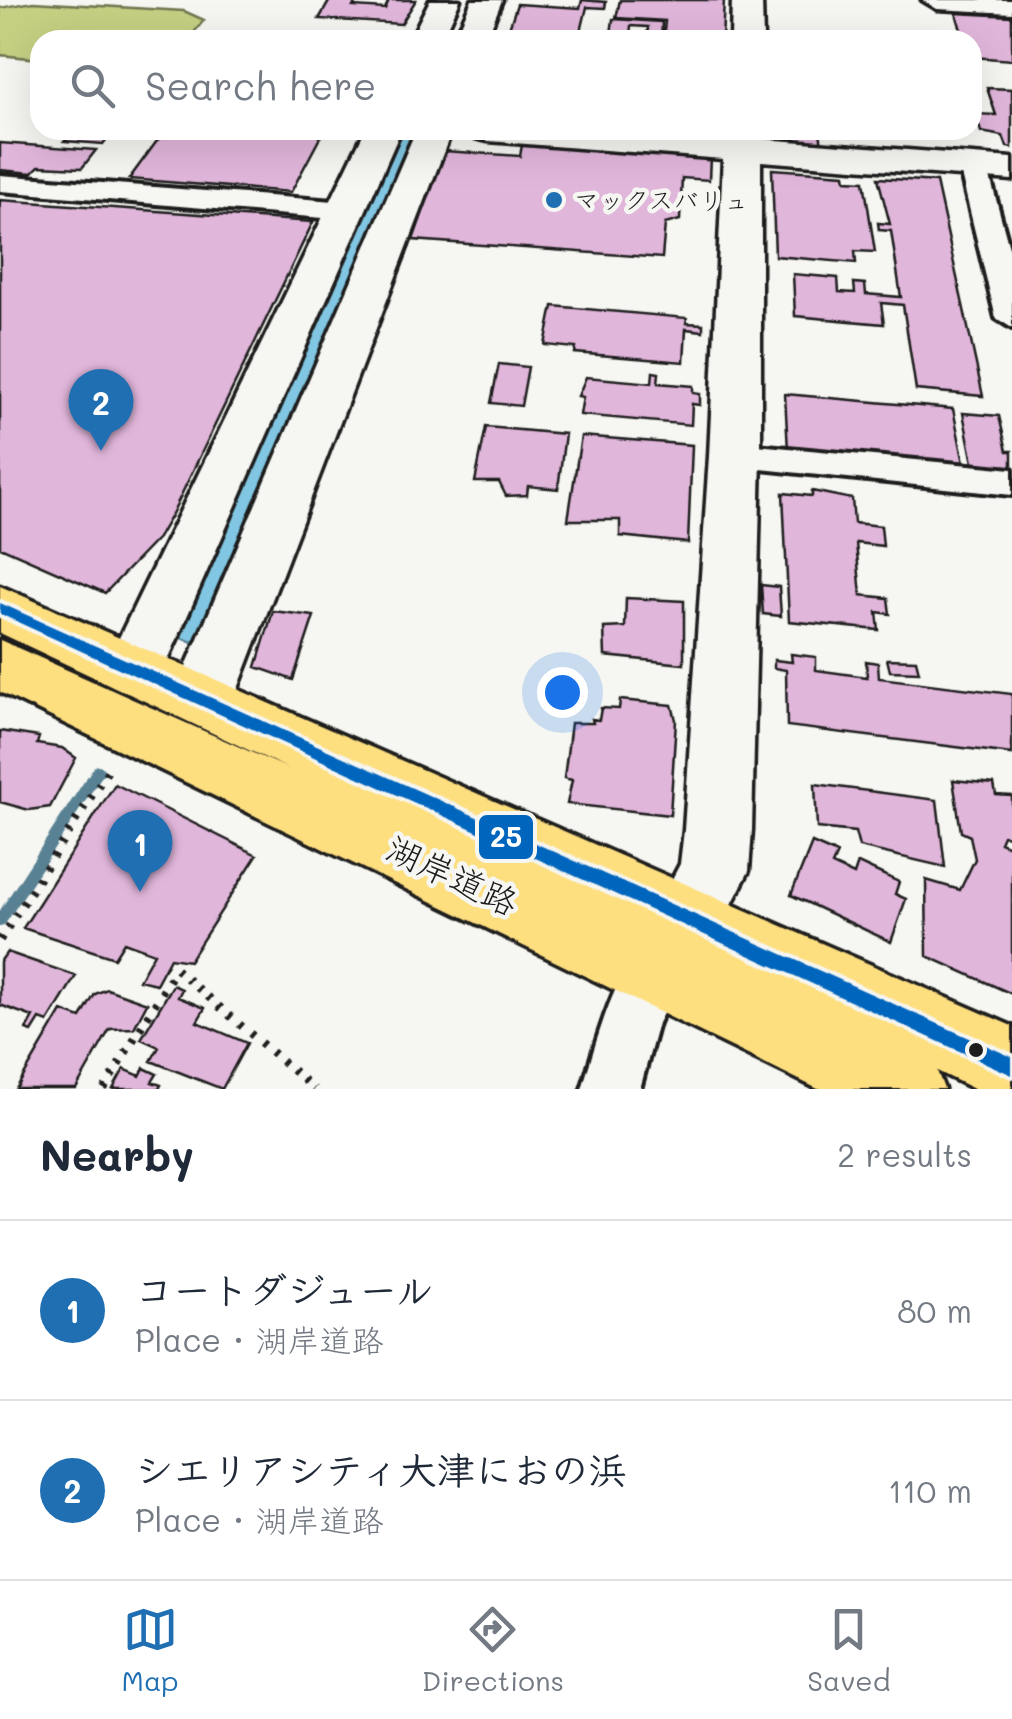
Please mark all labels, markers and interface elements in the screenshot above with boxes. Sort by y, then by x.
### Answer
search box [30,30,982,140]
icon: search [65,58,120,113]
text: Search here [145,60,376,110]
place label: マックスバリュ [574,183,749,215]
marker: マックスバリュ [543,189,565,211]
pin: 2 [68,368,134,451]
your location [537,667,588,718]
pin: 1 [108,810,172,892]
line badge: 25 [477,813,535,861]
text: 25 [490,818,522,854]
street label: 湖岸道路 [380,824,526,925]
unlabelled marker [966,1040,986,1060]
text: Nearby [40,1127,194,1182]
text: 2 results [837,1133,972,1175]
text: コートダジュール [135,1264,434,1314]
text: 1 [65,1289,80,1331]
text: 80 m [897,1289,972,1331]
text: Place · 湖岸道路 [135,1318,384,1360]
text: シエリアシティ大津におの浜 [135,1444,627,1494]
text: 2 [64,1469,81,1511]
text: 110 m [888,1469,972,1511]
text: Place · 湖岸道路 [135,1498,384,1540]
tab: Map [122,1602,179,1698]
tab: Directions [422,1602,564,1698]
tab: Saved [807,1602,890,1698]

